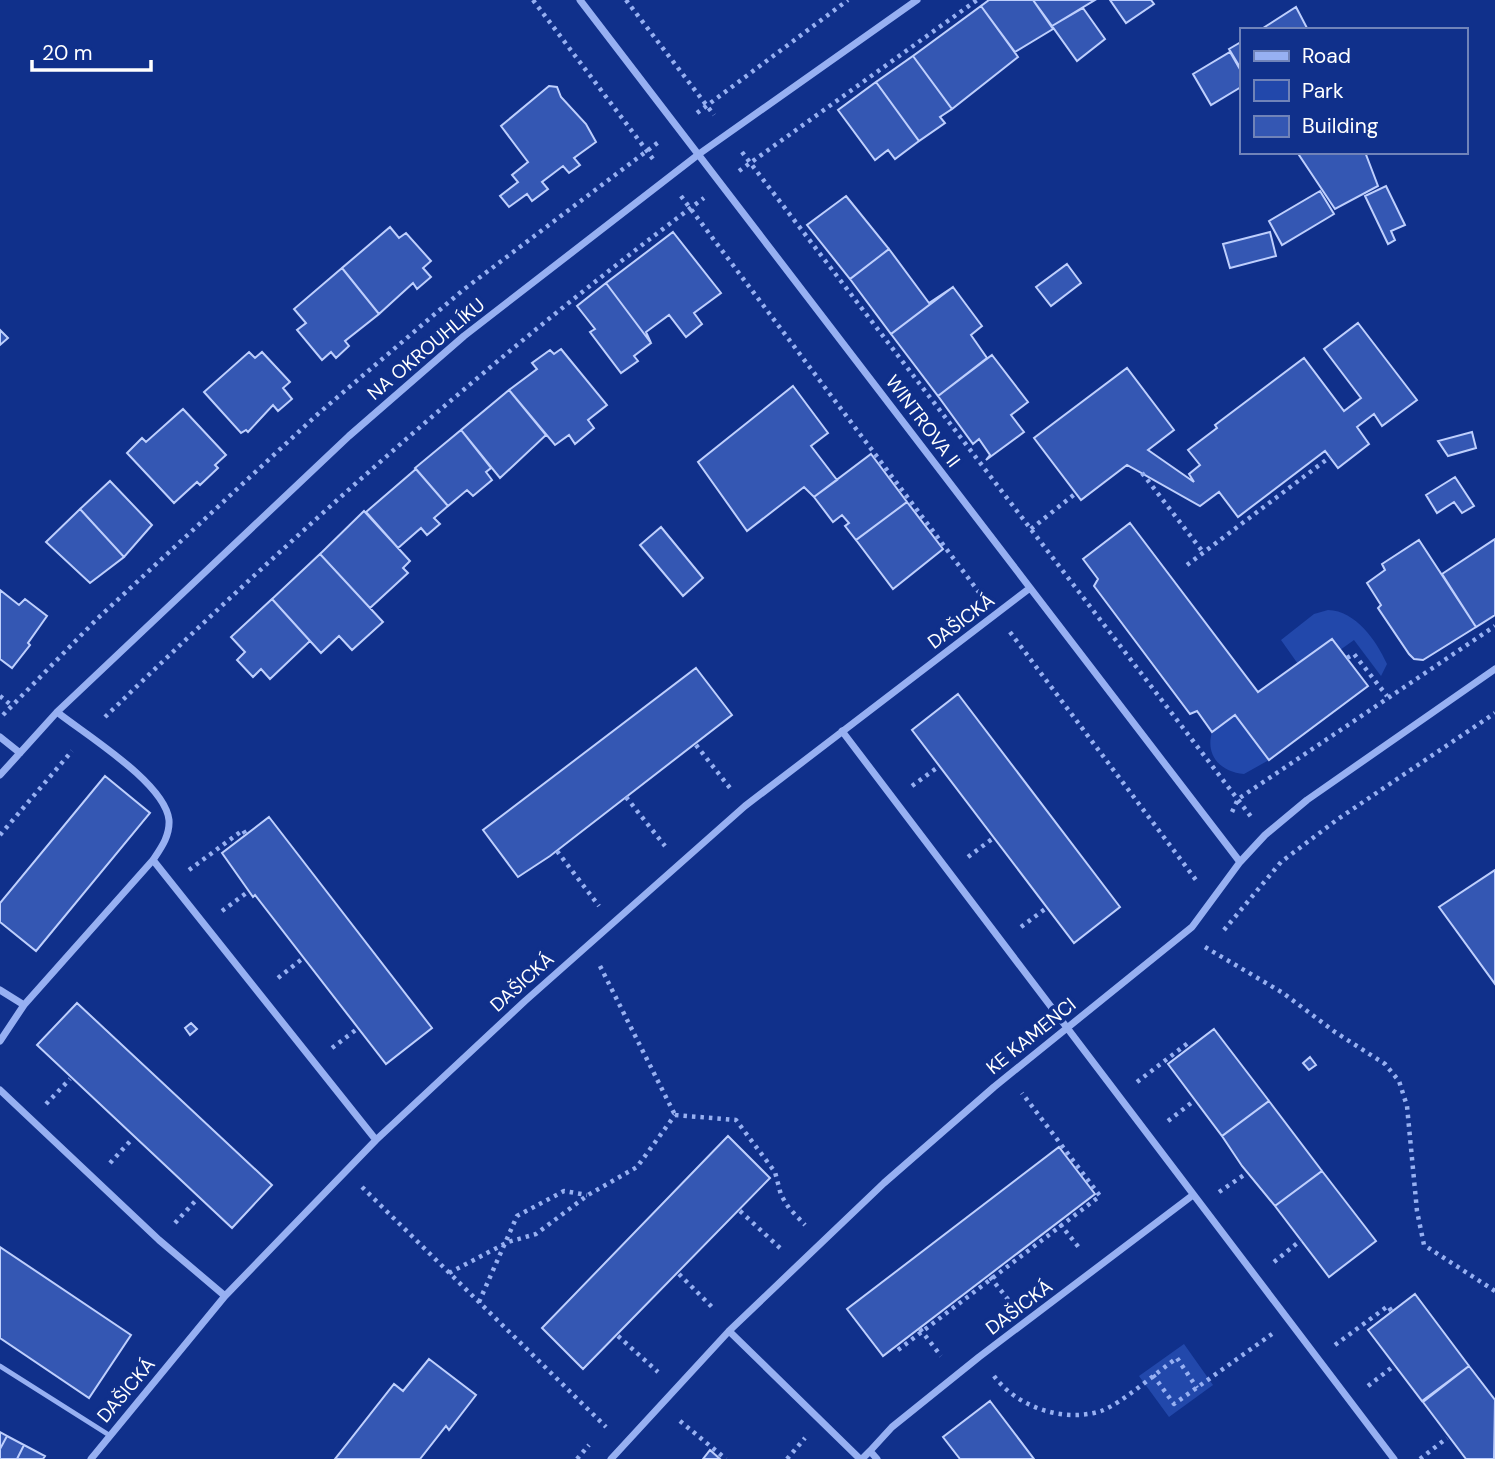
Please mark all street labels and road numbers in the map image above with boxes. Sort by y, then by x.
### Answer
street label: NA OKROUHLÍKU [362,293,490,405]
street label: WINTROVA II [880,370,966,472]
street label: DAŠICKÁ [923,587,1000,654]
street label: DAŠICKÁ [485,947,559,1017]
street label: KE KAMENCI [981,992,1081,1080]
street label: DAŠICKÁ [981,1273,1058,1340]
street label: DAŠICKÁ [92,1352,161,1428]

